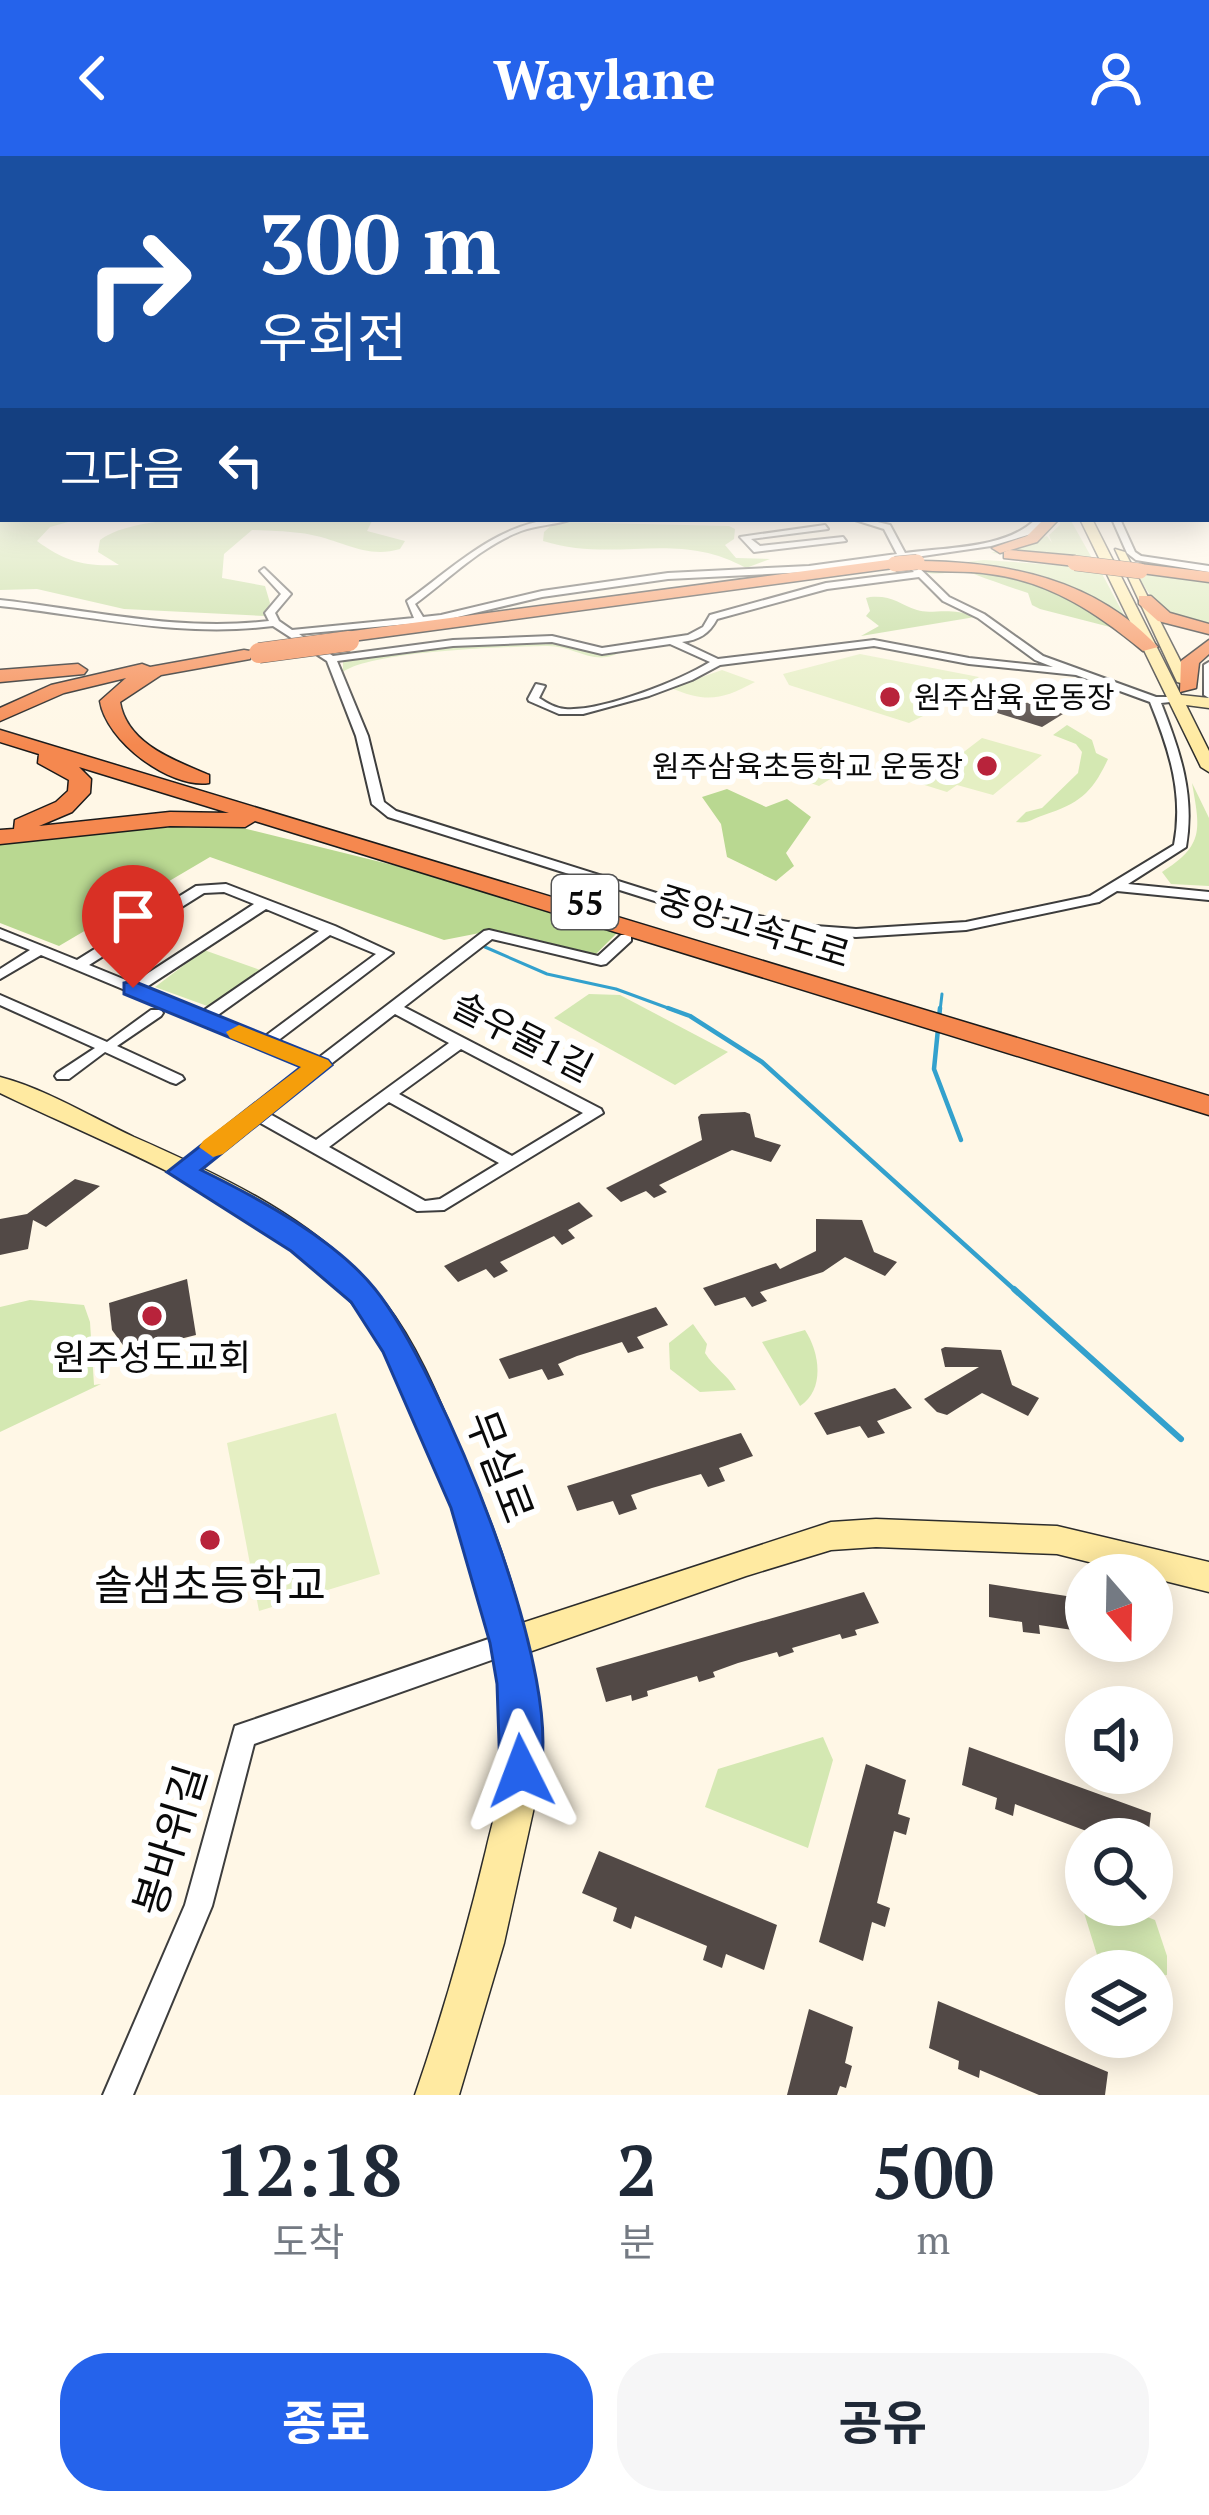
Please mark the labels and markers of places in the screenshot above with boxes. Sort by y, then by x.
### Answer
place label: 원주삼육 운동장 [914,677,1115,717]
marker: 원주삼육 운동장 [877,684,903,710]
place label: 원주삼육초등학교 운동장 [652,746,963,786]
marker: 원주삼육초등학교 운동장 [974,753,1000,779]
pin [82,865,184,988]
marker: 원주성도교회 [139,1303,165,1329]
place label: 원주성도교회 [53,1333,251,1380]
marker: 솔샘초등학교 [197,1527,223,1553]
place label: 솔샘초등학교 [94,1556,326,1612]

